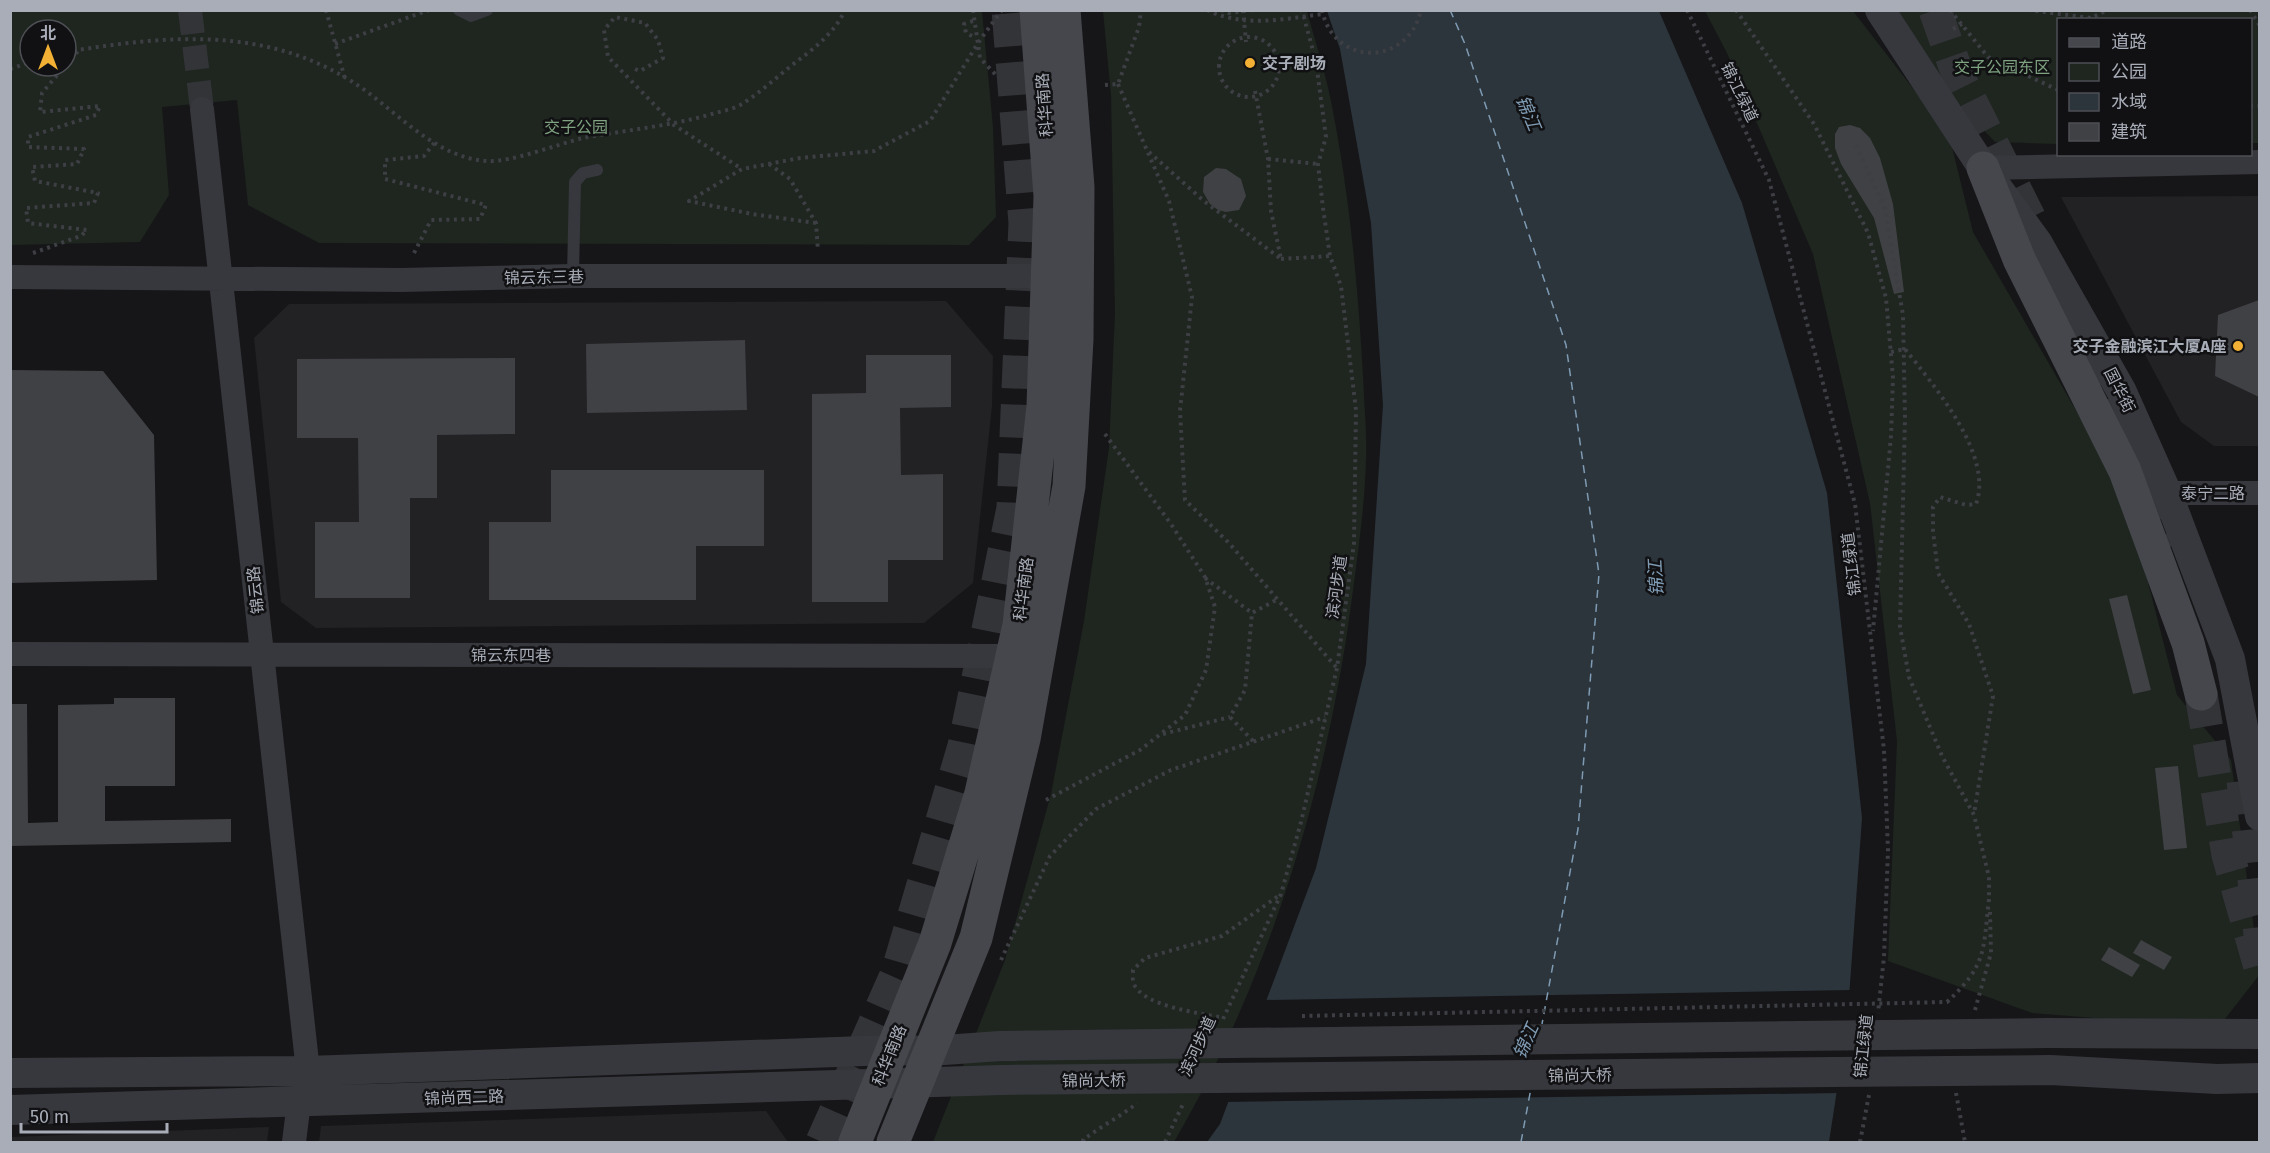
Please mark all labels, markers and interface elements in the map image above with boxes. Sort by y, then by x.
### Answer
north arrow [18,18,78,78]
legend [2057,18,2252,156]
text: 北 [40,24,56,43]
text: 道路 [2111,31,2147,53]
place label: 交子剧场 [1262,54,1326,73]
marker: 交子剧场 [1243,56,1257,70]
park label: 交子公园东区 [1954,58,2050,77]
street label: 锦江绿道 [1717,59,1762,125]
text: 公园 [2111,61,2147,83]
street label: 科华南路 [1033,72,1056,138]
text: 水域 [2111,91,2147,113]
water label: 锦江 [1511,92,1546,136]
park label: 交子公园 [544,118,608,137]
text: 建筑 [2111,121,2147,143]
street label: 锦云东三巷 [504,267,584,288]
place label: 交子金融滨江大厦A座 [2073,337,2226,356]
marker: 交子金融滨江大厦A座 [2231,339,2245,353]
street label: 国华街 [2100,365,2139,416]
street label: 泰宁二路 [2181,484,2245,503]
street label: 锦江绿道 [1838,531,1865,597]
street label: 滨河步道 [1323,554,1350,620]
street label: 科华南路 [1010,556,1037,622]
water label: 锦江 [1644,557,1668,597]
street label: 锦云路 [244,565,267,615]
street label: 锦云东四巷 [471,646,551,665]
street label: 滨河步道 [1175,1013,1220,1079]
street label: 锦江绿道 [1851,1013,1876,1079]
water label: 锦江 [1509,1018,1544,1062]
street label: 科华南路 [869,1022,910,1088]
street label: 锦尚大桥 [1548,1065,1612,1086]
street label: 锦尚大桥 [1062,1070,1126,1091]
street label: 锦尚西二路 [424,1087,504,1108]
scale bar [21,1096,166,1134]
text: 50 m [30,1106,69,1128]

